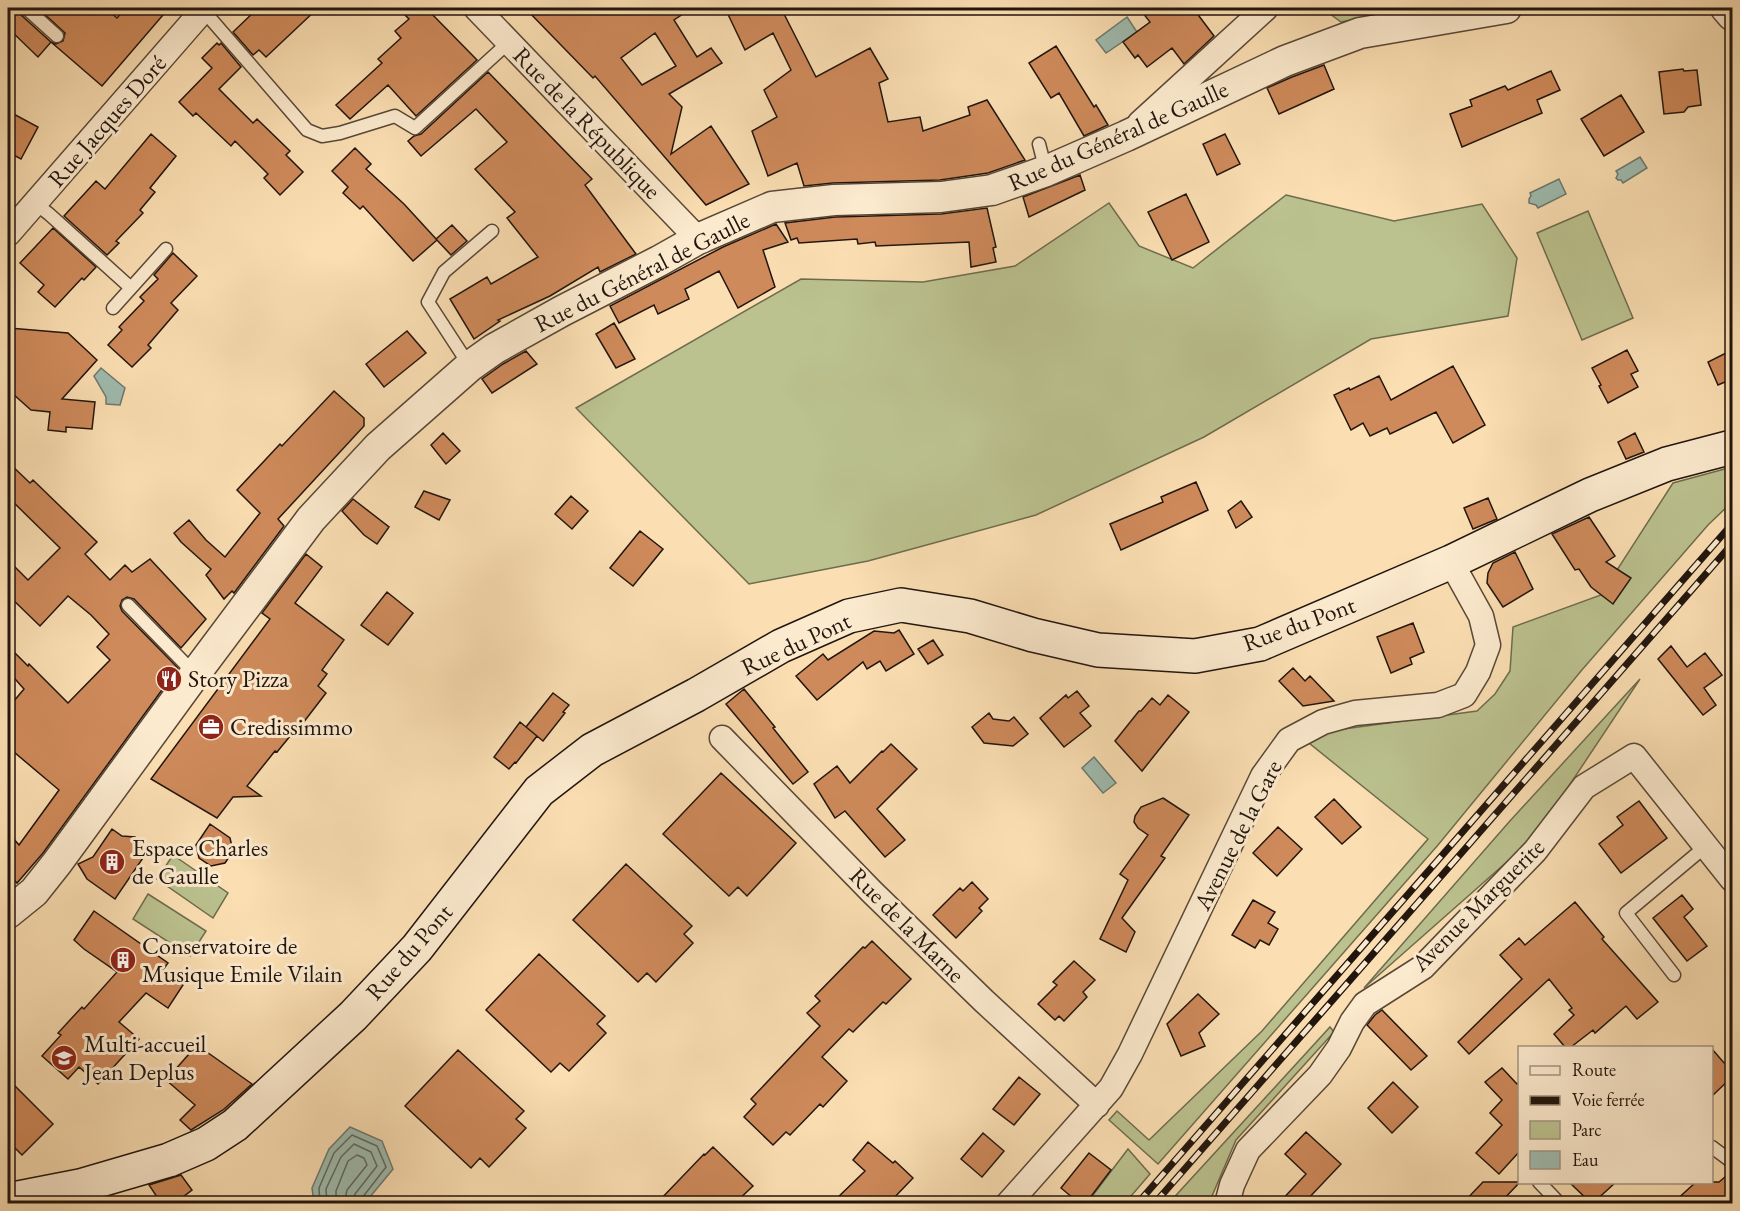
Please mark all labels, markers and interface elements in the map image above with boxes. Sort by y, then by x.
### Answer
street label: Rue de la République [507,40,668,205]
street label: Rue Jacques Doré [41,48,173,193]
street label: Rue du Général de Gaulle [1003,73,1233,198]
street label: Rue du Général de Gaulle [529,204,755,339]
street label: Rue du Pont [1238,589,1360,658]
street label: Rue du Pont [736,604,856,682]
place label: Story Pizza [188,663,289,694]
restaurant icon: Story Pizza [154,664,184,694]
place label: Credissimmo [230,711,353,742]
office icon: Credissimmo [196,712,226,742]
street label: Avenue de la Gare [1186,754,1289,916]
place label: Espace Charles de Gaulle [132,832,268,891]
street label: Avenue Marguerite [1404,832,1551,978]
building icon: Espace Charles de Gaulle [97,847,127,877]
street label: Rue de la Marne [843,860,972,989]
street label: Rue du Pont [358,897,459,1006]
place label: Conservatoire de Musique Emile Vilain [142,930,343,989]
building icon: Conservatoire de Musique Emile Vilain [108,945,138,975]
place label: Multi-accueil Jean Deplus [82,1028,207,1087]
school or university icon: Multi-accueil Jean Deplus [49,1043,79,1073]
legend [1518,1046,1713,1184]
text: Route [1572,1058,1616,1081]
text: Voie ferrée [1572,1088,1644,1111]
text: Parc [1572,1118,1602,1141]
text: Eau [1572,1148,1599,1171]

